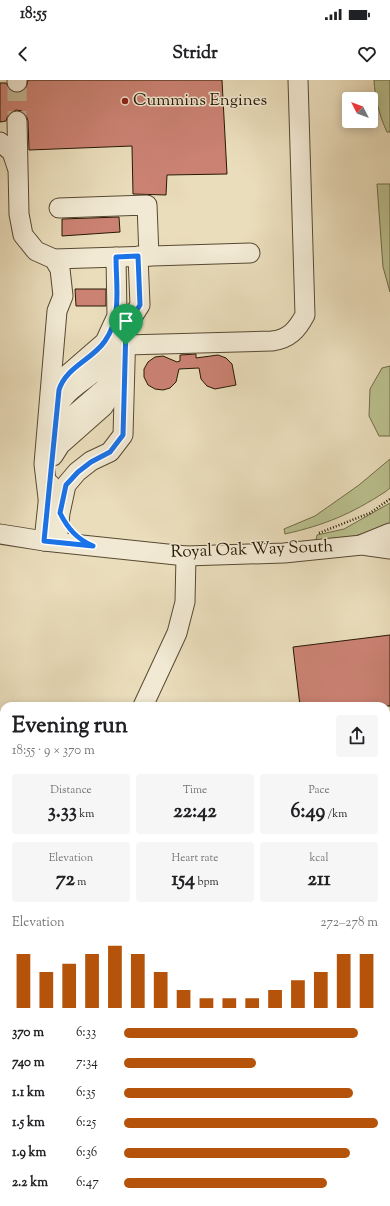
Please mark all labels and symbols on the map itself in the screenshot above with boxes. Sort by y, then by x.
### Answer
place label: Cummins Engines [133,89,268,113]
north arrow [342,92,378,128]
marker: Cummins Engines [120,96,130,106]
pin [109,304,143,345]
street label: Royal Oak Way South [170,535,334,565]

